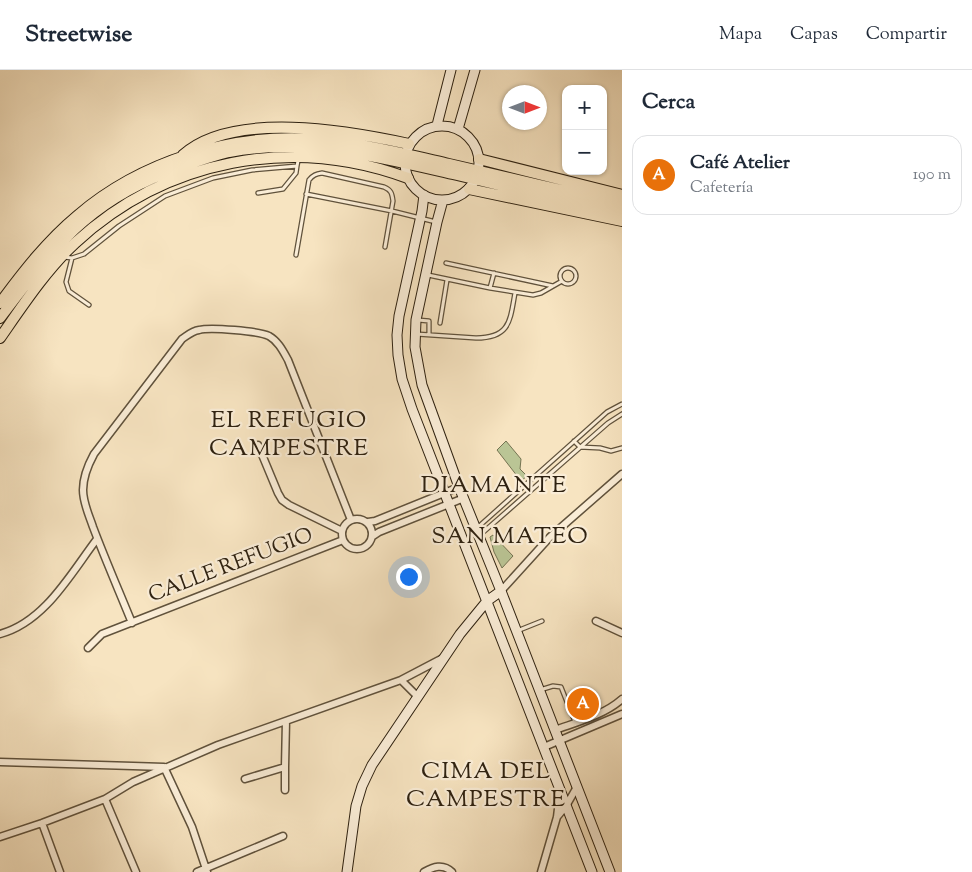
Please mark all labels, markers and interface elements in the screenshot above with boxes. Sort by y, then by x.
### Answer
text: Streetwise [25,18,132,52]
text: Mapa [719,22,762,48]
text: Capas [790,22,838,48]
text: Compartir [866,22,947,48]
north arrow [502,85,547,130]
map controls [562,85,607,175]
button: + [562,85,607,130]
text: Cerca [642,88,695,118]
button: − [562,130,607,175]
text: Café Atelier [690,150,790,177]
text: A [653,164,666,187]
text: 190 m [913,164,951,187]
text: Cafetería [690,177,753,200]
district label: EL REFUGIO CAMPESTRE [209,404,369,466]
district label: DIAMANTE [421,469,567,503]
district label: SAN MATEO [431,520,589,554]
street label: CALLE REFUGIO [144,521,318,611]
your location [396,564,422,590]
pin: A [567,685,599,723]
district label: CIMA DEL CAMPESTRE [406,755,566,817]

